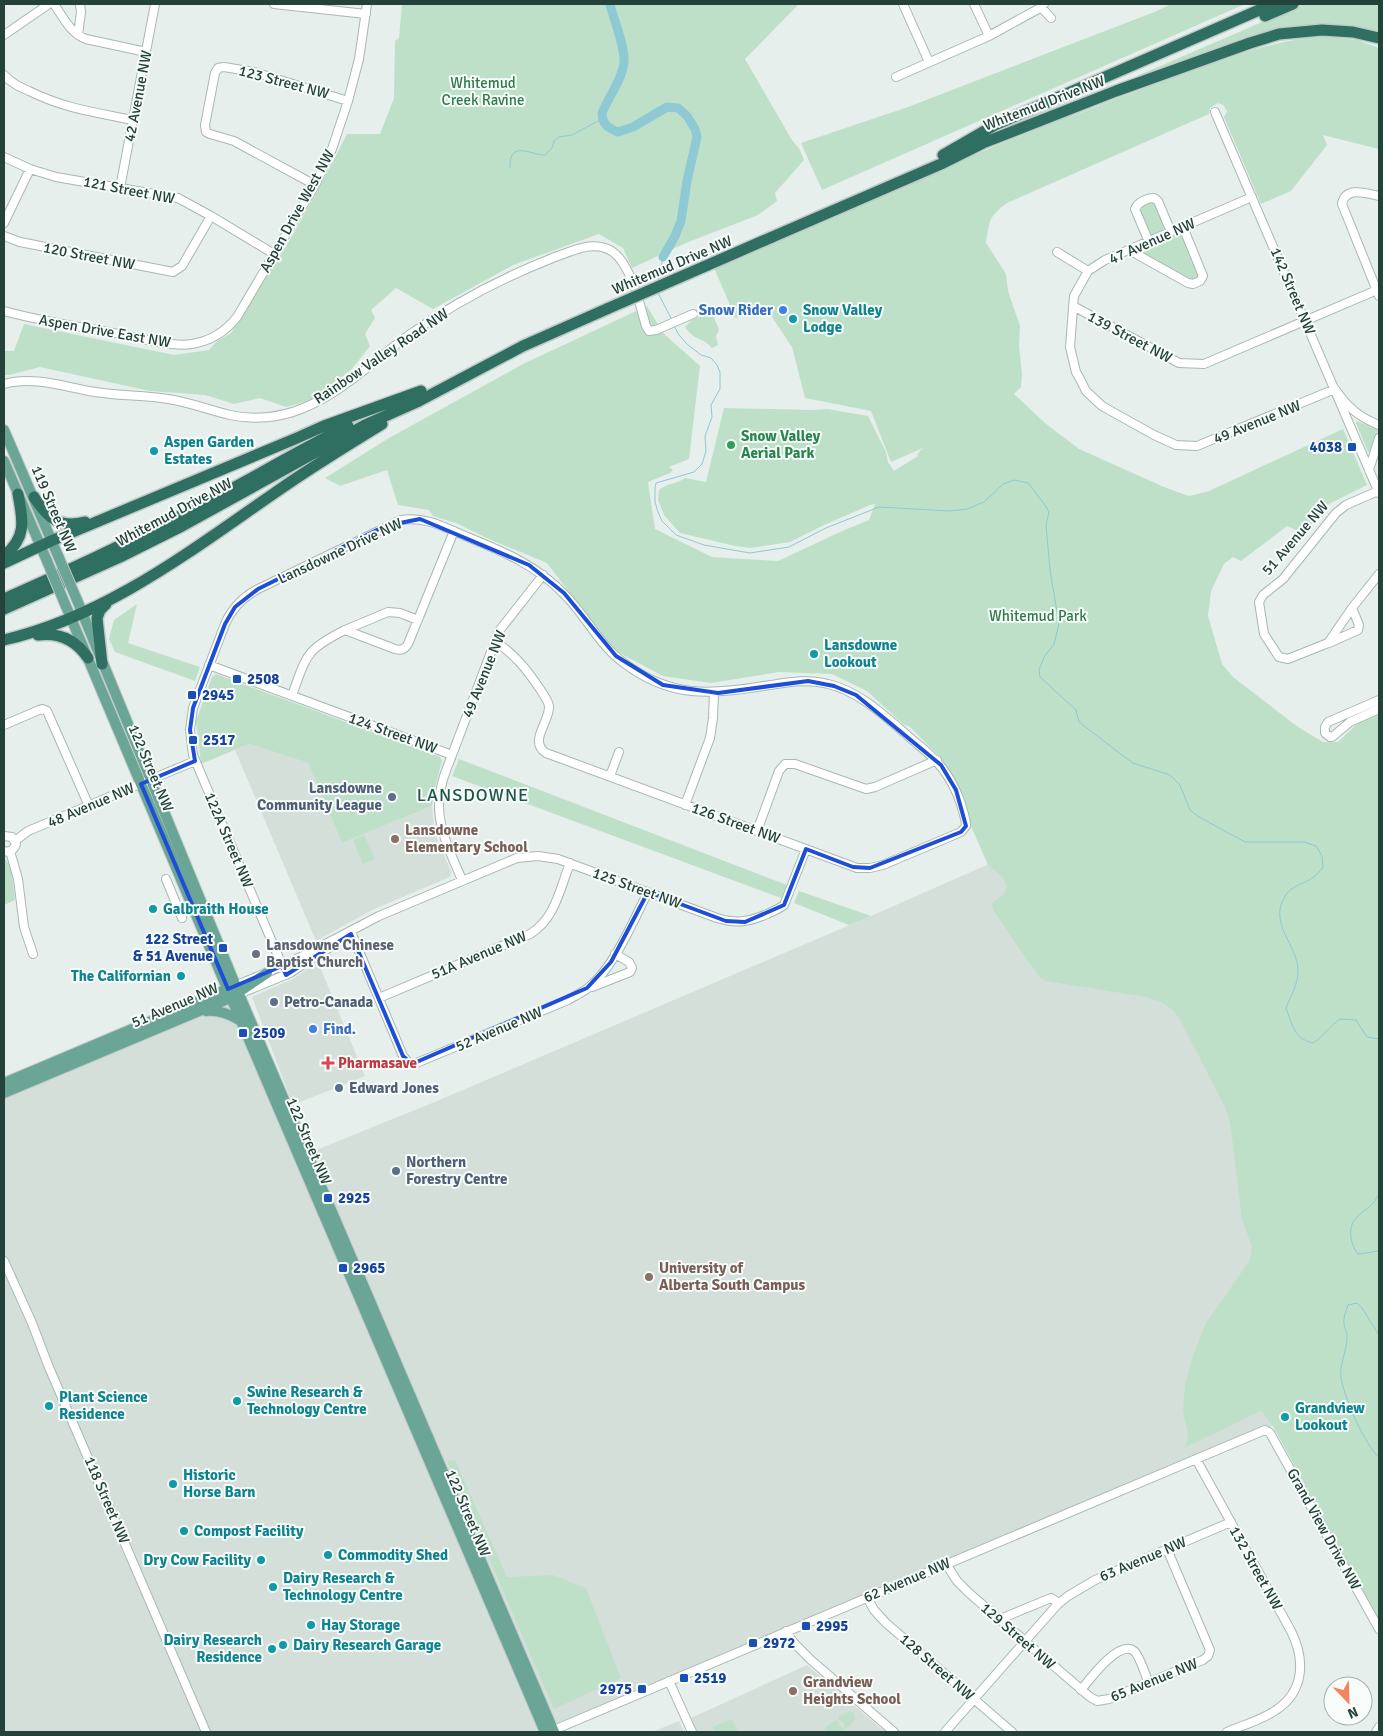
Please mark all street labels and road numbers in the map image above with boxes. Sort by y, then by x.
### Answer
street label: 42 Avenue NW [120,49,156,143]
street label: 123 Street NW [237,61,331,103]
street label: Whitemud Drive NW [981,71,1108,134]
street label: Aspen Drive West NW [256,146,338,275]
street label: 121 Street NW [82,172,177,208]
street label: 47 Avenue NW [1106,214,1198,268]
street label: Whitemud Drive NW [609,231,735,298]
street label: 120 Street NW [42,238,137,274]
street label: 142 Street NW [1267,245,1320,338]
street label: Rainbow Valley Road NW [310,304,452,408]
street label: 139 Street NW [1085,307,1175,367]
street label: Aspen Drive East NW [38,311,173,352]
street label: 49 Avenue NW [1211,396,1304,448]
street label: 119 Street NW [28,463,81,556]
street label: Whitemud Drive NW [113,474,235,550]
street label: 51 Avenue NW [1258,497,1332,579]
street label: Lansdowne Drive NW [275,514,405,588]
street label: 49 Avenue NW [458,627,510,720]
street label: 124 Street NW [346,709,440,757]
street label: 122 Street NW [125,722,178,815]
street label: 48 Avenue NW [45,779,137,831]
street label: 122A Street NW [201,789,257,891]
street label: 126 Street NW [689,799,783,847]
street label: 125 Street NW [590,864,684,912]
street label: 51A Avenue NW [429,927,530,983]
street label: 51 Avenue NW [129,979,221,1031]
street label: 52 Avenue NW [453,1003,545,1055]
street label: 122 Street NW [283,1095,336,1188]
street label: 118 Street NW [81,1454,134,1547]
street label: Grand View Drive NW [1283,1465,1365,1593]
street label: 122 Street NW [442,1467,495,1560]
street label: 132 Street NW [1226,1523,1287,1613]
street label: 63 Avenue NW [1097,1533,1189,1585]
street label: 62 Avenue NW [861,1554,953,1606]
street label: 129 Street NW [977,1599,1059,1673]
street label: 128 Street NW [896,1630,978,1704]
street label: 65 Avenue NW [1108,1654,1201,1706]

